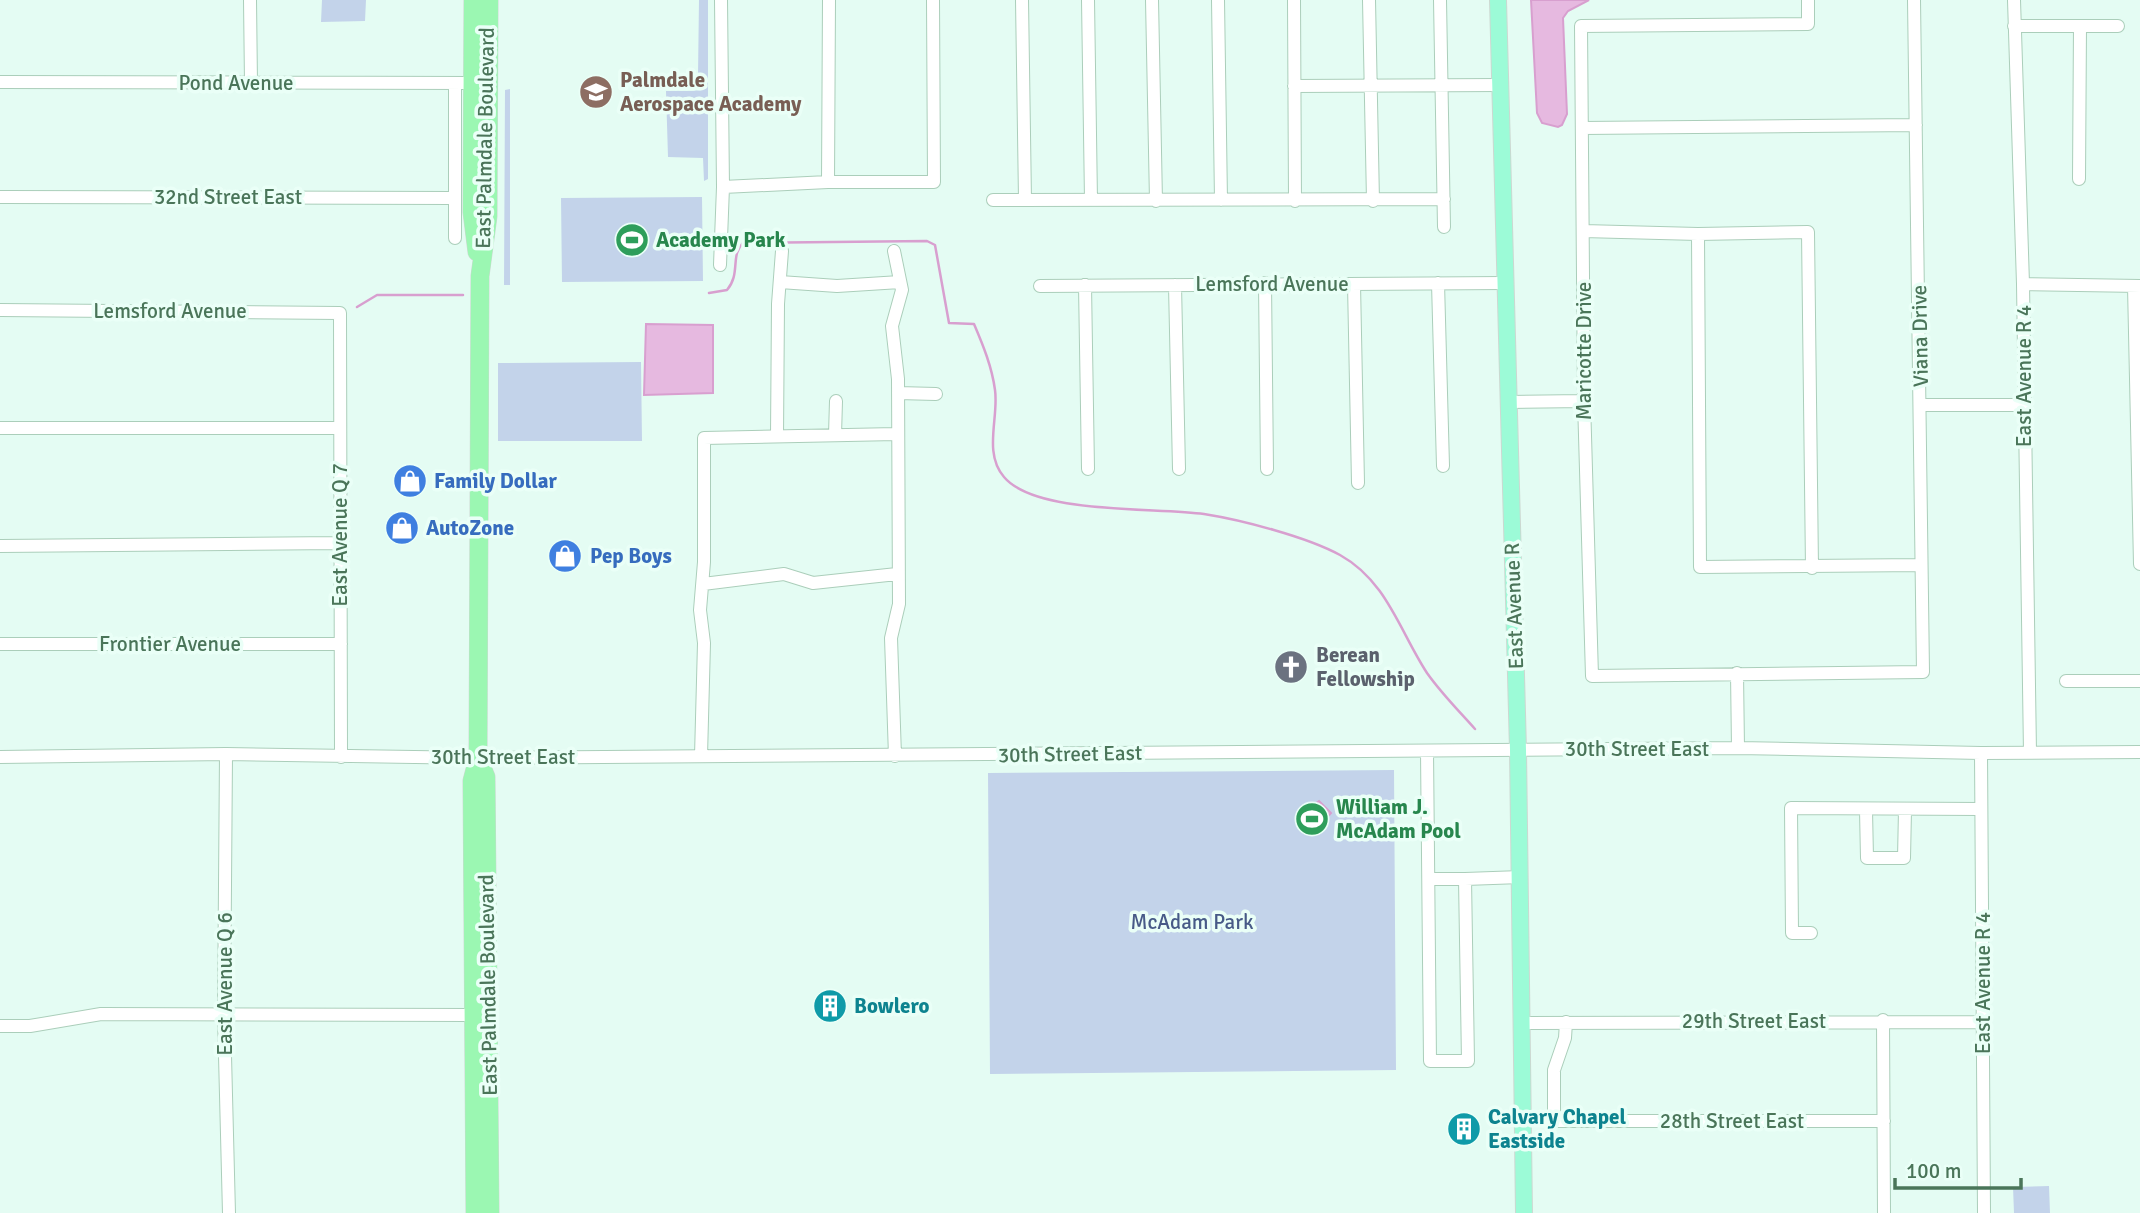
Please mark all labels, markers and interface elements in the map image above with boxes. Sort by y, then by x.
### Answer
street label: East Palmdale Boulevard [470,27,500,249]
place label: Palmdale Aerospace Academy [620,67,802,117]
street label: Pond Avenue [178,70,294,96]
school or university icon: Palmdale Aerospace Academy [577,73,615,111]
street label: 32nd Street East [154,184,302,210]
sports icon: Academy Park [613,221,651,259]
place label: Academy Park [656,227,785,253]
street label: Lemsford Avenue [1195,271,1349,297]
street label: Maricotte Drive [1571,282,1597,420]
street label: Viana Drive [1906,285,1934,387]
street label: Lemsford Avenue [93,298,247,324]
street label: East Avenue R 4 [2011,305,2037,447]
shop icon: Family Dollar [391,462,429,500]
street label: East Avenue Q 7 [327,463,353,607]
place label: Family Dollar [434,468,558,494]
shop icon: AutoZone [383,509,421,547]
place label: AutoZone [426,515,514,541]
shop icon: Pep Boys [546,537,584,575]
street label: East Avenue R [1499,542,1529,670]
place label: Pep Boys [590,543,672,569]
street label: Frontier Avenue [99,631,241,657]
place label: Berean Fellowship [1316,642,1415,692]
church icon: Berean Fellowship [1272,648,1310,686]
street label: 30th Street East [1565,736,1709,762]
street label: 30th Street East [998,740,1142,768]
street label: 30th Street East [431,744,575,770]
place label: William J. McAdam Pool [1336,794,1461,844]
sports icon: William J. McAdam Pool [1293,800,1331,838]
street label: East Palmdale Boulevard [473,874,503,1096]
park label: McAdam Park [1130,909,1254,935]
street label: East Avenue Q 6 [212,912,238,1056]
street label: East Avenue R 4 [1970,912,1996,1054]
building icon: Bowlero [811,987,849,1025]
place label: Bowlero [854,993,930,1019]
street label: 29th Street East [1682,1008,1826,1034]
place label: Calvary Chapel Eastside [1488,1104,1626,1154]
street label: 28th Street East [1660,1108,1804,1134]
building icon: Calvary Chapel Eastside [1445,1110,1483,1148]
scale bar [1895,1146,2021,1190]
text: 100 m [1906,1158,1961,1184]

